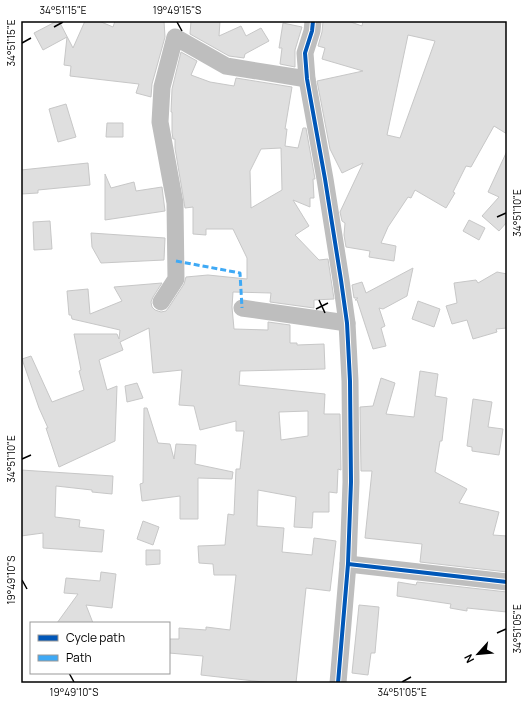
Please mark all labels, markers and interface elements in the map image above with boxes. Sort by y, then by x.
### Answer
text: 34°51'15"E [39,3,87,17]
text: 19°49'15"S [153,3,201,17]
text: 34°51'15"E [4,19,18,67]
text: 34°51'10"E [510,189,524,237]
text: 34°51'10"E [4,435,18,483]
text: 19°49'10"S [4,556,18,604]
text: 34°51'05"E [510,604,524,654]
legend [30,622,170,674]
text: Cycle path [66,629,125,646]
north arrow [458,634,498,674]
text: Path [66,649,92,666]
text: N [460,652,477,666]
text: 19°49'10"S [50,685,98,699]
text: 34°51'05"E [377,685,427,699]

